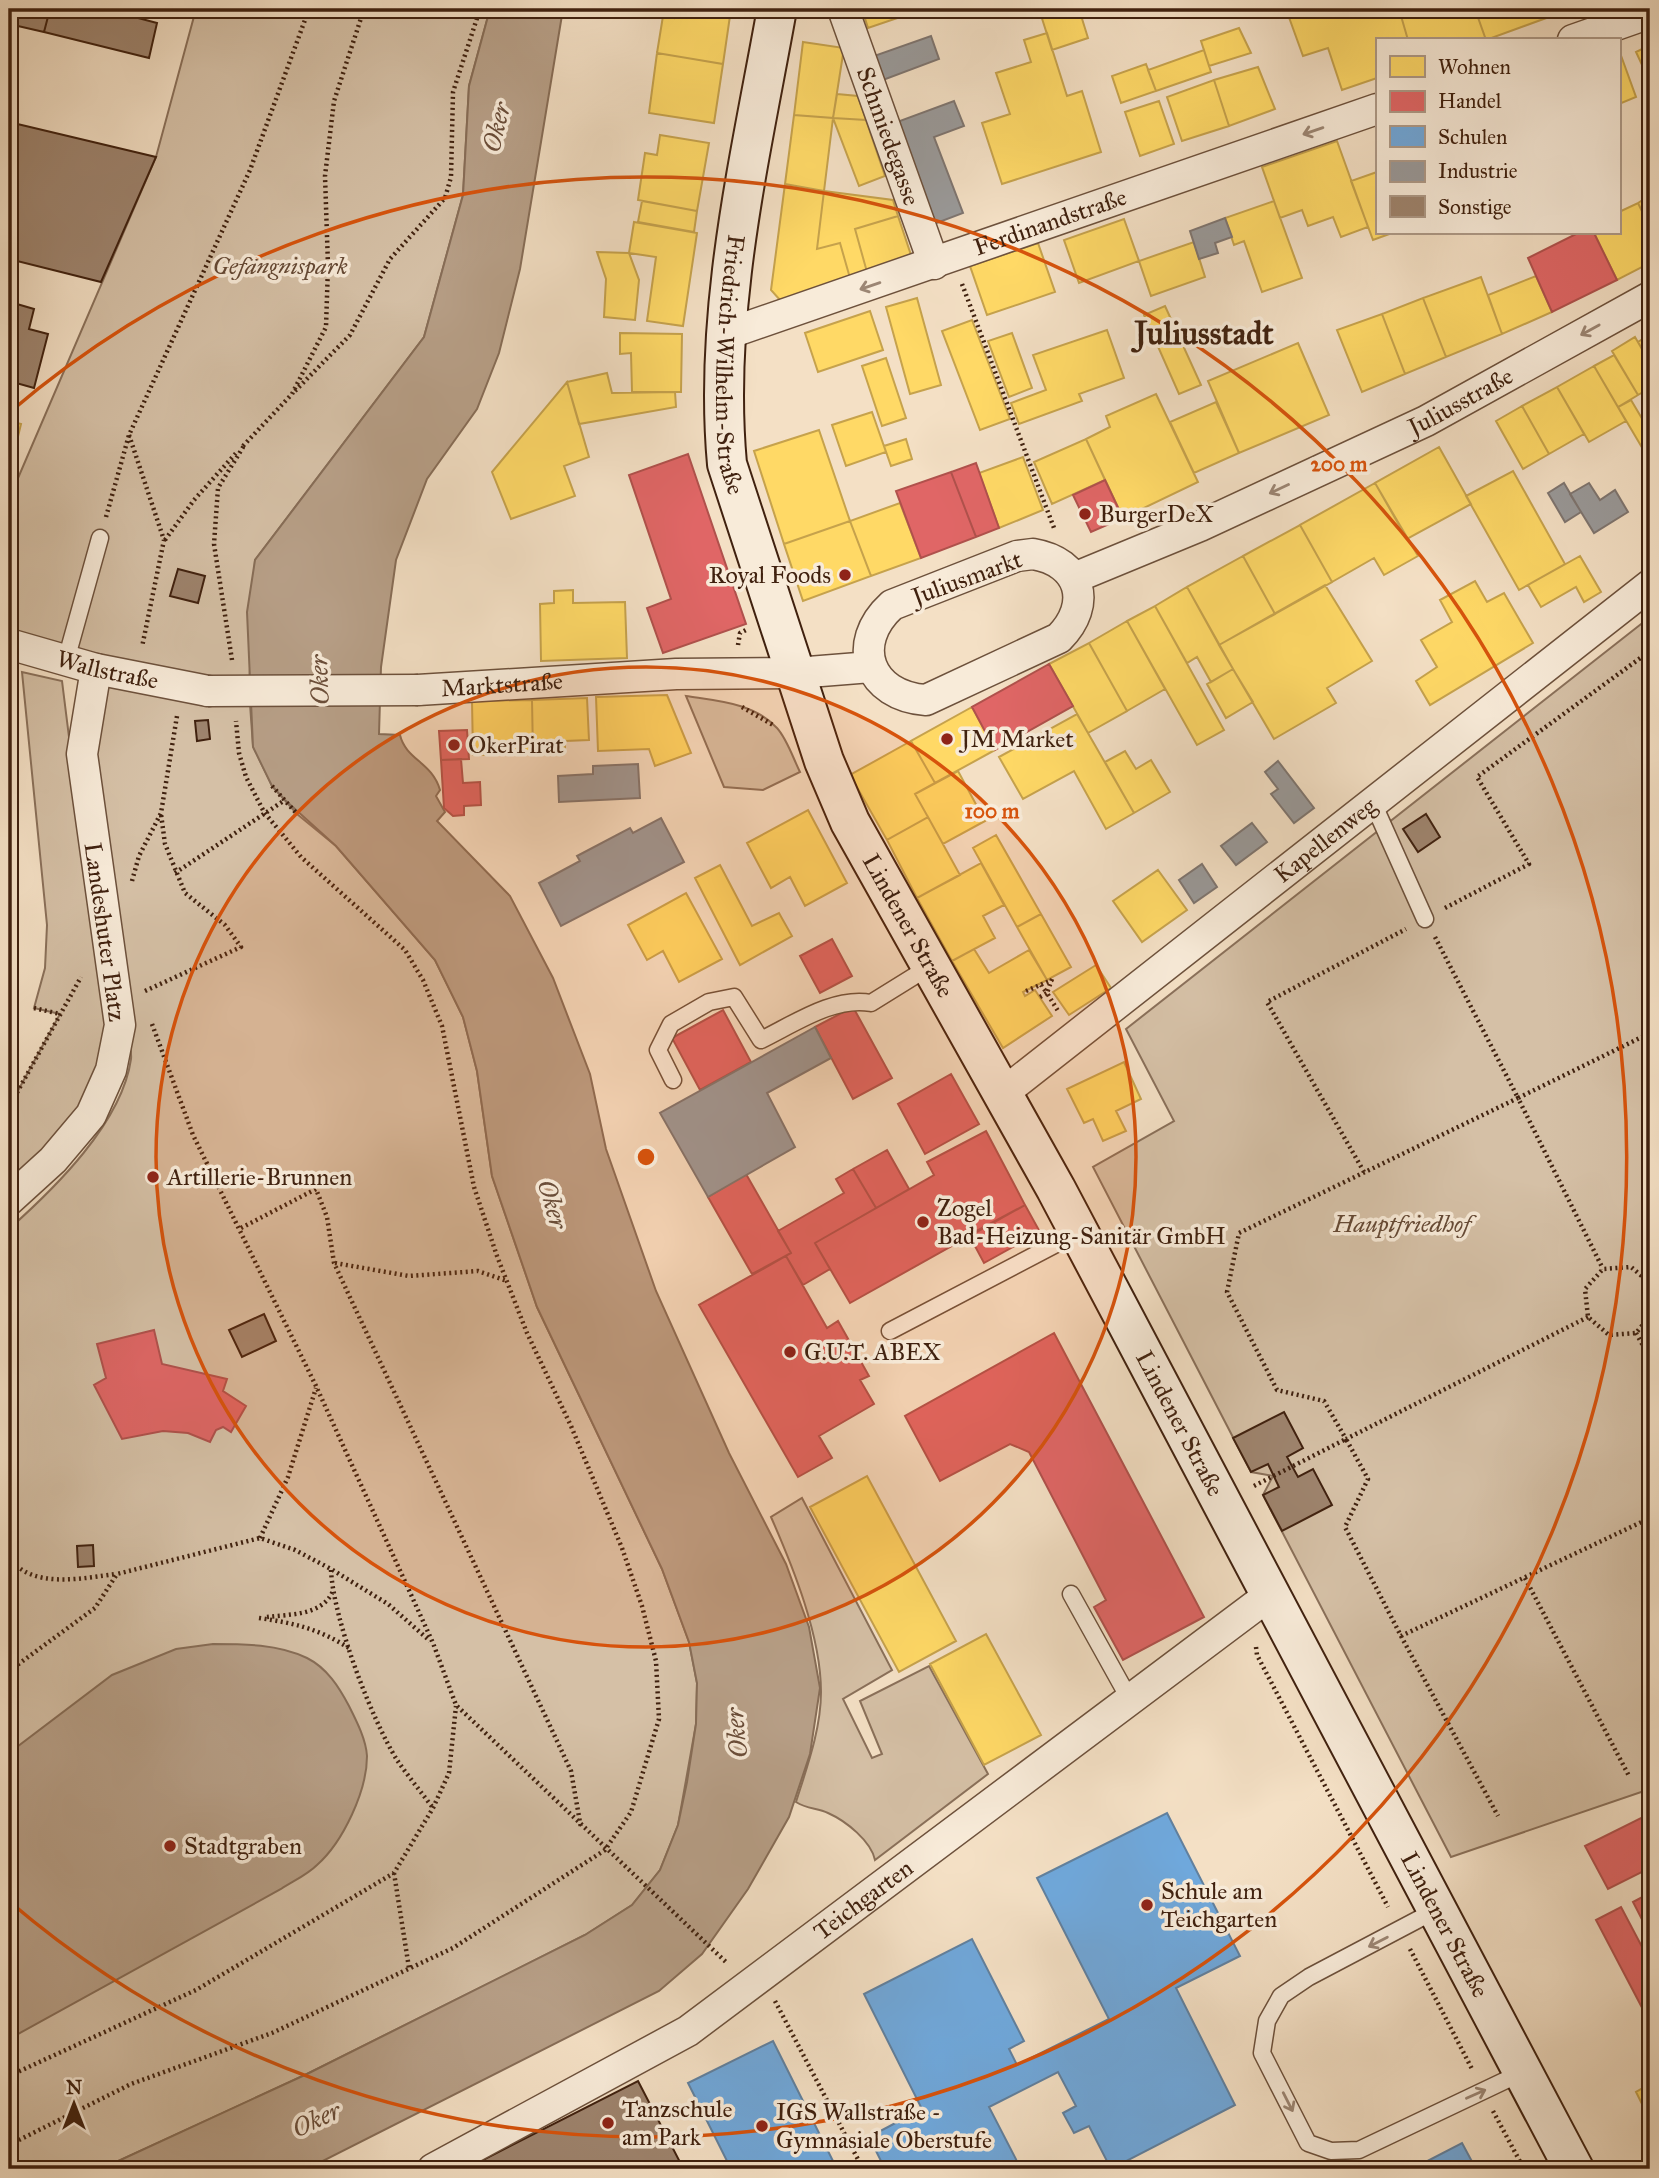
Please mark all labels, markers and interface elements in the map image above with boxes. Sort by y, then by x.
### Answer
legend [1376,38,1620,234]
text: Wohnen [1438,54,1511,80]
street label: Schmiedegasse [850,63,927,209]
text: Handel [1438,88,1502,114]
water label: Oker [474,98,518,155]
text: Schulen [1438,124,1507,150]
one-way arrow [1302,126,1324,138]
text: Industrie [1438,158,1518,184]
street label: Ferdinandstraße [970,182,1130,262]
text: Sonstige [1438,194,1512,220]
street label: Friedrich-Wilhelm-Straße [709,233,752,498]
park label: Gefängnispark [212,251,348,281]
one-way arrow [859,281,881,293]
district label: Juliusstadt [1130,314,1274,353]
one-way arrow [1581,323,1601,337]
street label: Juliusstraße [1400,361,1518,444]
text: 200 m [1311,451,1368,477]
one-way arrow [1269,483,1290,496]
place label: BurgerDeX [1099,499,1214,529]
marker: BurgerDeX [1077,506,1093,522]
street label: Juliusmarkt [905,544,1027,613]
place label: Royal Foods [709,560,831,590]
marker: Royal Foods [837,567,853,583]
street label: Wallstraße [53,643,161,696]
water label: Oker [302,653,336,706]
street label: Marktstraße [440,666,564,704]
place label: JM Market [958,724,1074,754]
place label: OkerPirat [468,730,564,760]
marker: JM Market [939,731,955,747]
marker: OkerPirat [446,737,462,753]
street label: Kapellenweg [1268,790,1383,889]
text: 100 m [965,798,1020,824]
street label: Landeshuter Platz [78,841,132,1023]
street label: Lindener Straße [856,848,961,1003]
centre of rings [634,1145,658,1169]
place label: Artillerie-Brunnen [166,1162,352,1192]
marker: Artillerie-Brunnen [145,1169,161,1185]
water label: Oker [531,1176,576,1234]
place label: Zogel Bad-Heizung-Sanitär GmbH [937,1193,1226,1251]
park label: Hauptfriedhof [1332,1209,1477,1239]
marker: Zogel Bad-Heizung-Sanitär GmbH [915,1214,931,1230]
place label: G.U.T. ABEX [804,1337,941,1367]
marker: G.U.T. ABEX [782,1344,798,1360]
street label: Lindener Straße [1129,1345,1231,1501]
water label: Oker [718,1706,754,1759]
place label: Stadtgraben [184,1831,302,1861]
marker: Stadtgraben [162,1838,178,1854]
street label: Lindener Straße [1394,1847,1496,2003]
street label: Teichgarten [808,1853,919,1947]
place label: Schule am Teichgarten [1161,1876,1277,1934]
marker: Schule am Teichgarten [1139,1897,1155,1913]
one-way arrow [1368,1935,1389,1949]
north arrow [38,2070,108,2140]
text: N [66,2076,82,2099]
one-way arrow [1465,2087,1486,2100]
one-way arrow [1281,2091,1295,2112]
water label: Oker [287,2093,346,2144]
place label: Tanzschule am Park [622,2094,733,2152]
place label: IGS Wallstraße - Gymnasiale Oberstufe [776,2097,992,2155]
marker: Tanzschule am Park [600,2115,616,2131]
marker: IGS Wallstraße - Gymnasiale Oberstufe [754,2118,770,2134]

